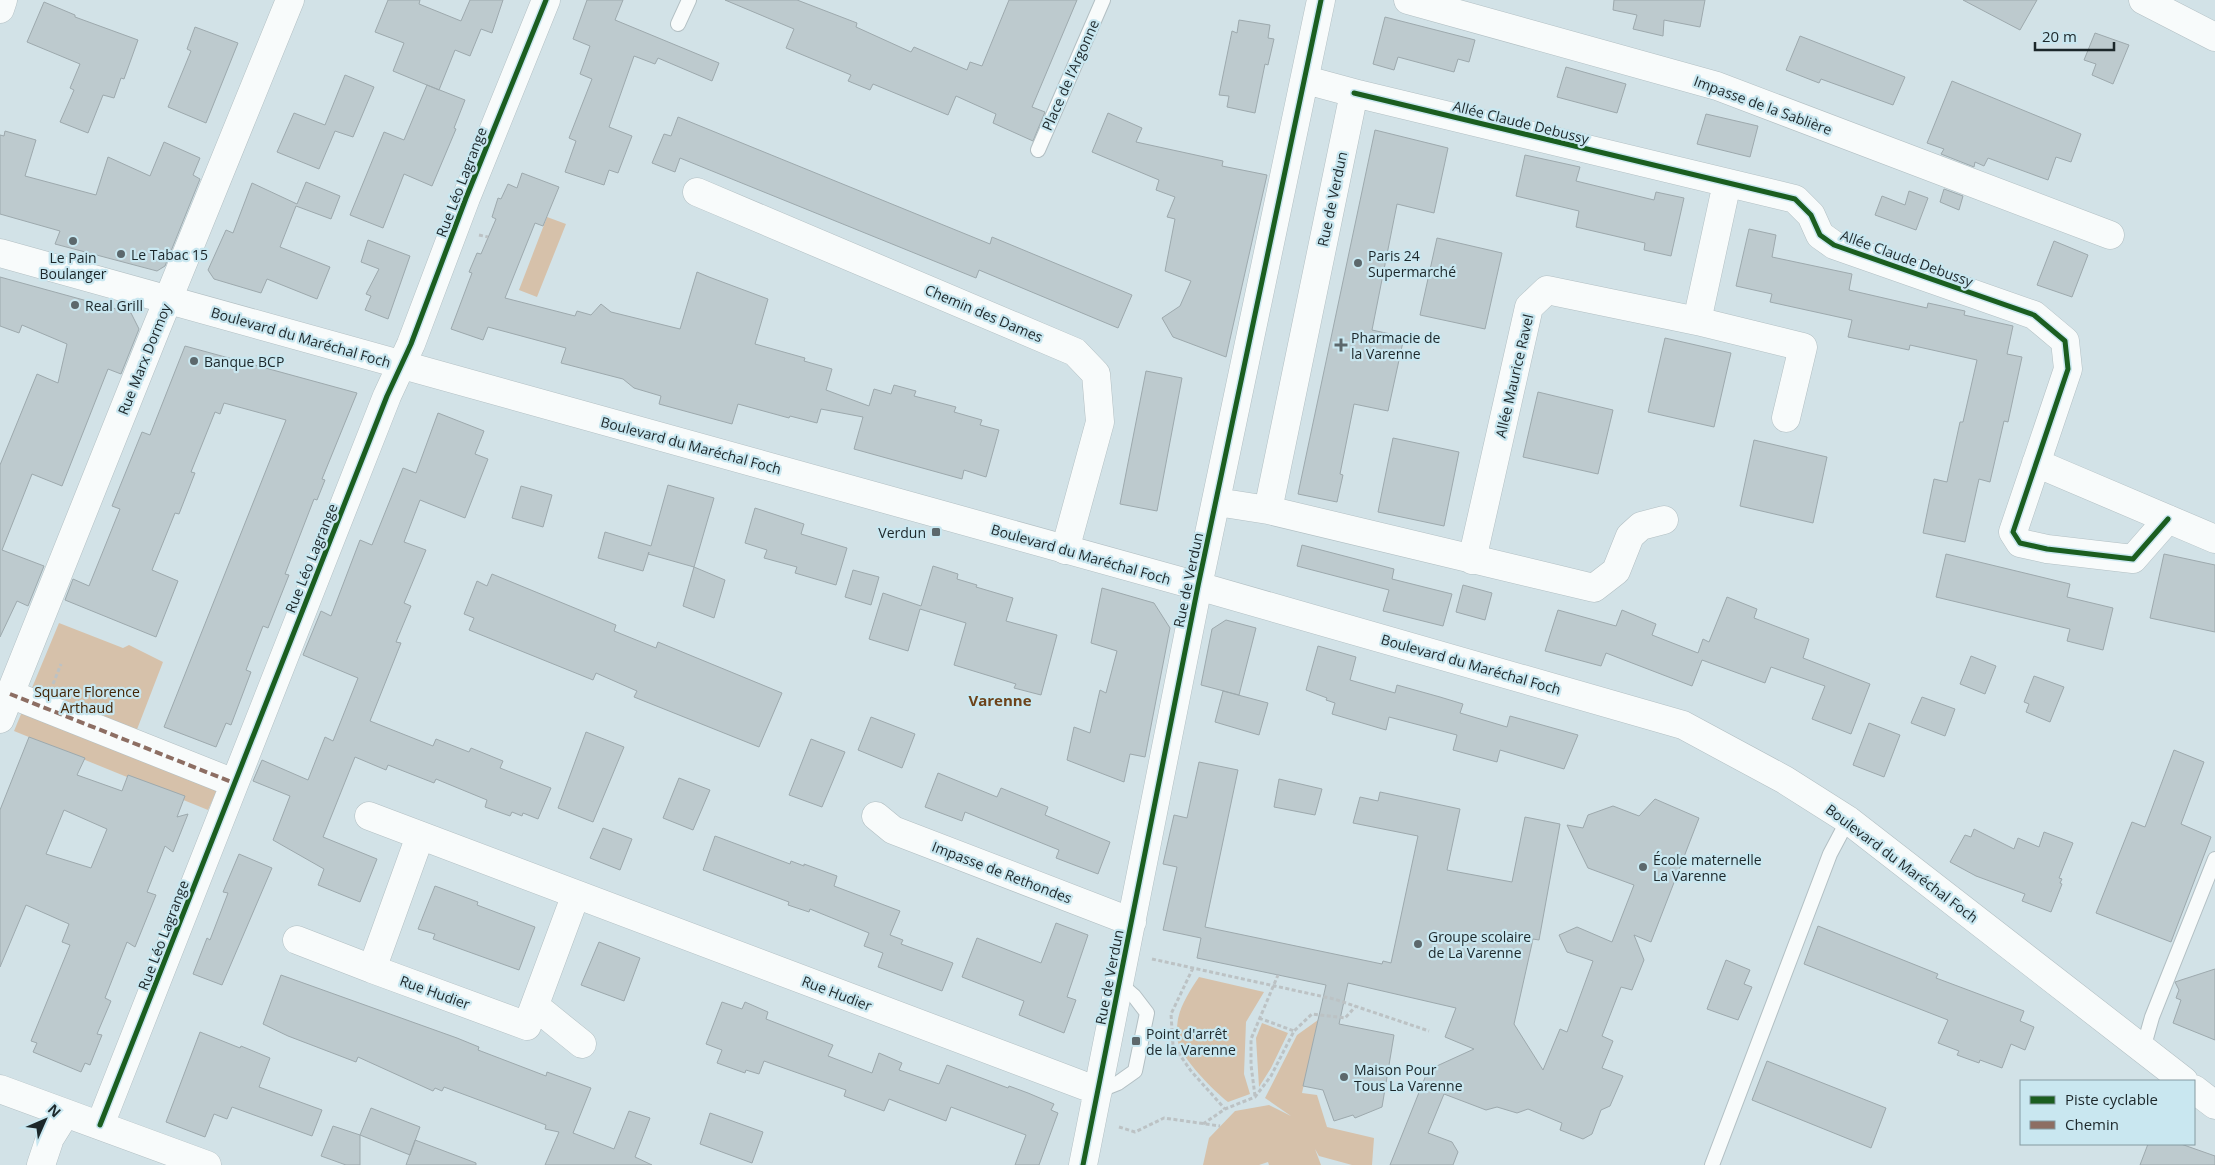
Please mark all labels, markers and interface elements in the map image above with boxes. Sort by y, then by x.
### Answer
street label: Place de l’Argonne [1037,16,1103,133]
scale bar [2035,20,2114,52]
text: 20 m [2042,26,2077,46]
street label: Impasse de la Sablière [1691,71,1835,139]
street label: Allée Claude Debussy [1451,96,1592,148]
street label: Rue Léo Lagrange [431,124,491,240]
street label: Rue de Verdun [1313,150,1351,248]
street label: Allée Claude Debussy [1838,225,1977,291]
marker: Le Pain Boulanger [67,235,79,247]
place label: Le Tabac 15 [131,245,208,264]
place label: Paris 24 Supermarché [1368,246,1456,281]
place label: Le Pain Boulanger [39,248,107,283]
marker: Le Tabac 15 [115,248,127,260]
marker: Paris 24 Supermarché [1352,257,1364,269]
street label: Chemin des Dames [922,280,1046,347]
place label: Real Grill [85,296,143,315]
marker: Real Grill [69,299,81,311]
street label: Rue Marx Dormoy [113,300,175,417]
street label: Boulevard du Maréchal Foch [209,302,393,372]
street label: Allée Maurice Ravel [1491,312,1537,440]
place label: Pharmacie de la Varenne [1351,328,1441,363]
marker: Pharmacie de la Varenne [1335,339,1347,351]
place label: Banque BCP [204,352,284,371]
marker: Banque BCP [188,355,200,367]
street label: Boulevard du Maréchal Foch [599,412,783,478]
street label: Rue Léo Lagrange [280,500,342,615]
street label: Boulevard du Maréchal Foch [989,519,1173,589]
place label: Verdun [878,523,926,542]
marker: Verdun [930,526,942,538]
street label: Rue de Verdun [1169,531,1207,629]
street label: Boulevard du Maréchal Foch [1379,629,1563,699]
park label: Square Florence Arthaud [34,682,140,717]
district label: Varenne [968,690,1032,710]
street label: Boulevard du Maréchal Foch [1822,799,1982,927]
street label: Impasse de Rethondes [929,837,1075,908]
place label: École maternelle La Varenne [1653,850,1762,885]
marker: École maternelle La Varenne [1637,861,1649,873]
street label: Rue Léo Lagrange [133,877,193,993]
place label: Groupe scolaire de La Varenne [1428,927,1531,962]
street label: Rue de Verdun [1090,928,1128,1026]
marker: Groupe scolaire de La Varenne [1412,938,1424,950]
street label: Rue Hudier [397,971,473,1014]
street label: Rue Hudier [799,971,875,1015]
place label: Point d'arrêt de la Varenne [1146,1024,1236,1059]
marker: Point d'arrêt de la Varenne [1130,1035,1142,1047]
place label: Maison Pour Tous La Varenne [1354,1060,1463,1095]
marker: Maison Pour Tous La Varenne [1338,1071,1350,1083]
legend [2020,1080,2195,1145]
text: Piste cyclable [2065,1089,2158,1109]
north arrow [20,1095,70,1145]
text: N [44,1100,65,1121]
text: Chemin [2065,1114,2119,1134]

